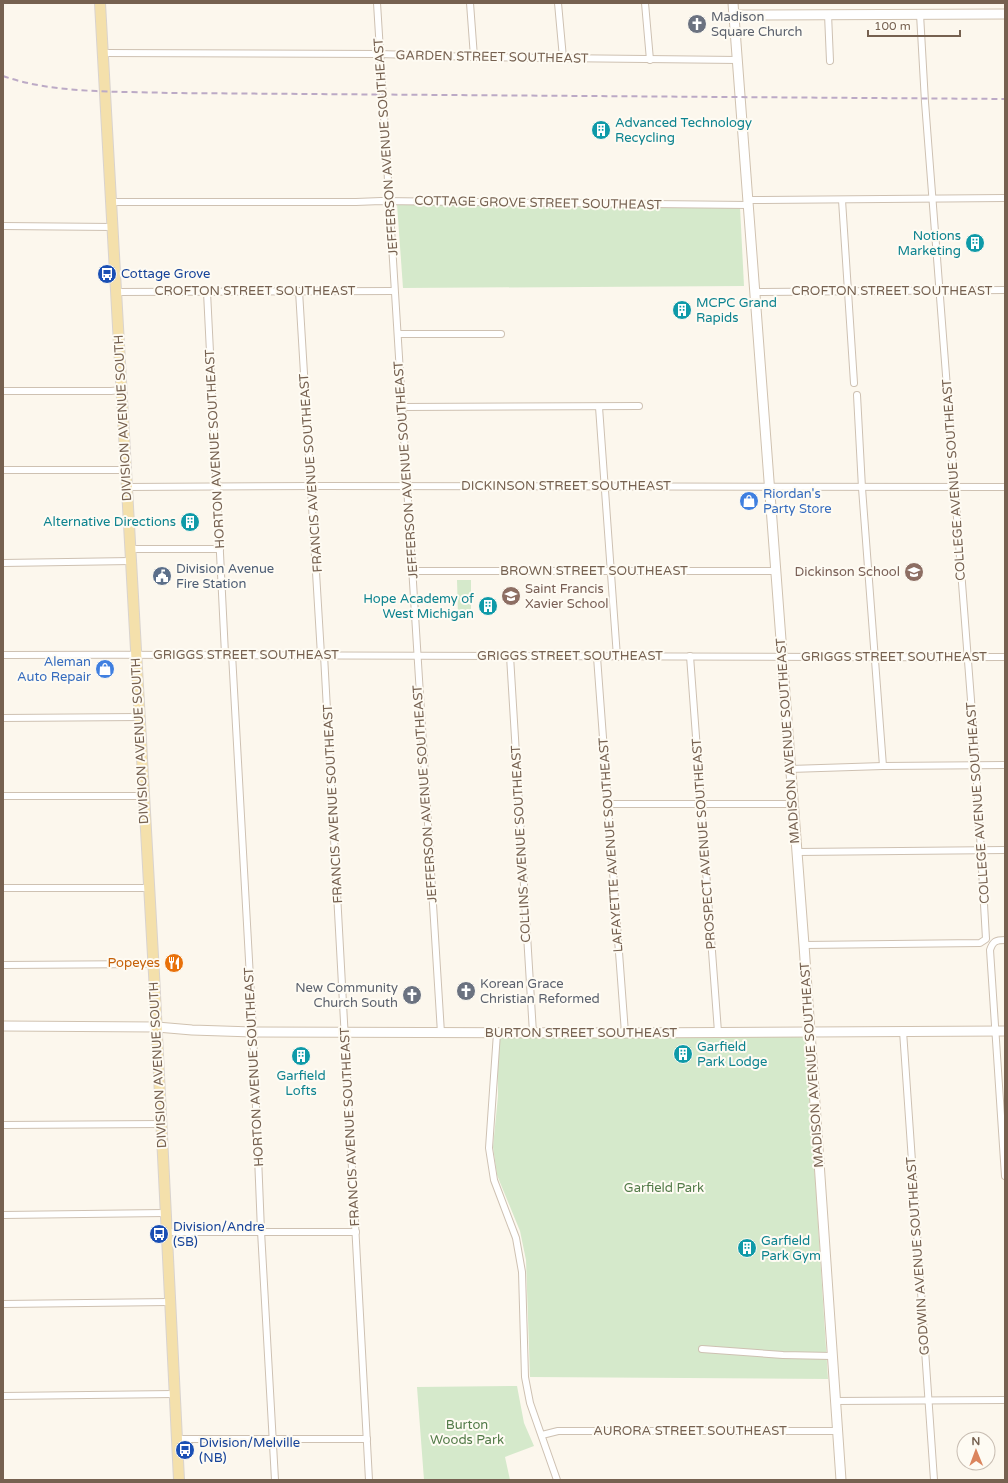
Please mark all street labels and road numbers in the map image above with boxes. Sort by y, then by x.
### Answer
street label: JEFFERSON AVENUE SOUTHEAST [370,38,402,256]
street label: GARDEN STREET SOUTHEAST [395,47,589,67]
street label: COTTAGE GROVE STREET SOUTHEAST [414,193,662,213]
street label: CROFTON STREET SOUTHEAST [155,283,356,299]
street label: CROFTON STREET SOUTHEAST [792,283,993,299]
street label: DIVISION AVENUE SOUTH [111,334,135,502]
street label: HORTON AVENUE SOUTHEAST [202,349,228,549]
street label: JEFFERSON AVENUE SOUTHEAST [390,361,422,579]
street label: FRANCIS AVENUE SOUTHEAST [296,373,326,573]
street label: COLLEGE AVENUE SOUTHEAST [939,379,969,581]
street label: DICKINSON STREET SOUTHEAST [461,478,671,494]
street label: BROWN STREET SOUTHEAST [500,563,688,579]
street label: MADISON AVENUE SOUTHEAST [773,638,803,844]
street label: GRIGGS STREET SOUTHEAST [153,647,339,663]
street label: GRIGGS STREET SOUTHEAST [477,648,663,664]
street label: GRIGGS STREET SOUTHEAST [801,649,987,665]
street label: DIVISION AVENUE SOUTH [128,657,152,825]
street label: JEFFERSON AVENUE SOUTHEAST [409,685,441,903]
street label: COLLEGE AVENUE SOUTHEAST [963,702,993,904]
street label: FRANCIS AVENUE SOUTHEAST [320,704,346,904]
street label: LAFAYETTE AVENUE SOUTHEAST [596,737,626,953]
street label: PROSPECT AVENUE SOUTHEAST [689,738,719,950]
street label: COLLINS AVENUE SOUTHEAST [508,745,534,943]
street label: MADISON AVENUE SOUTHEAST [797,962,827,1168]
street label: HORTON AVENUE SOUTHEAST [241,967,267,1167]
street label: DIVISION AVENUE SOUTH [146,981,170,1149]
street label: BURTON STREET SOUTHEAST [485,1025,677,1041]
street label: FRANCIS AVENUE SOUTHEAST [337,1027,363,1227]
street label: GODWIN AVENUE SOUTHEAST [903,1156,933,1356]
street label: AURORA STREET SOUTHEAST [593,1423,787,1439]

